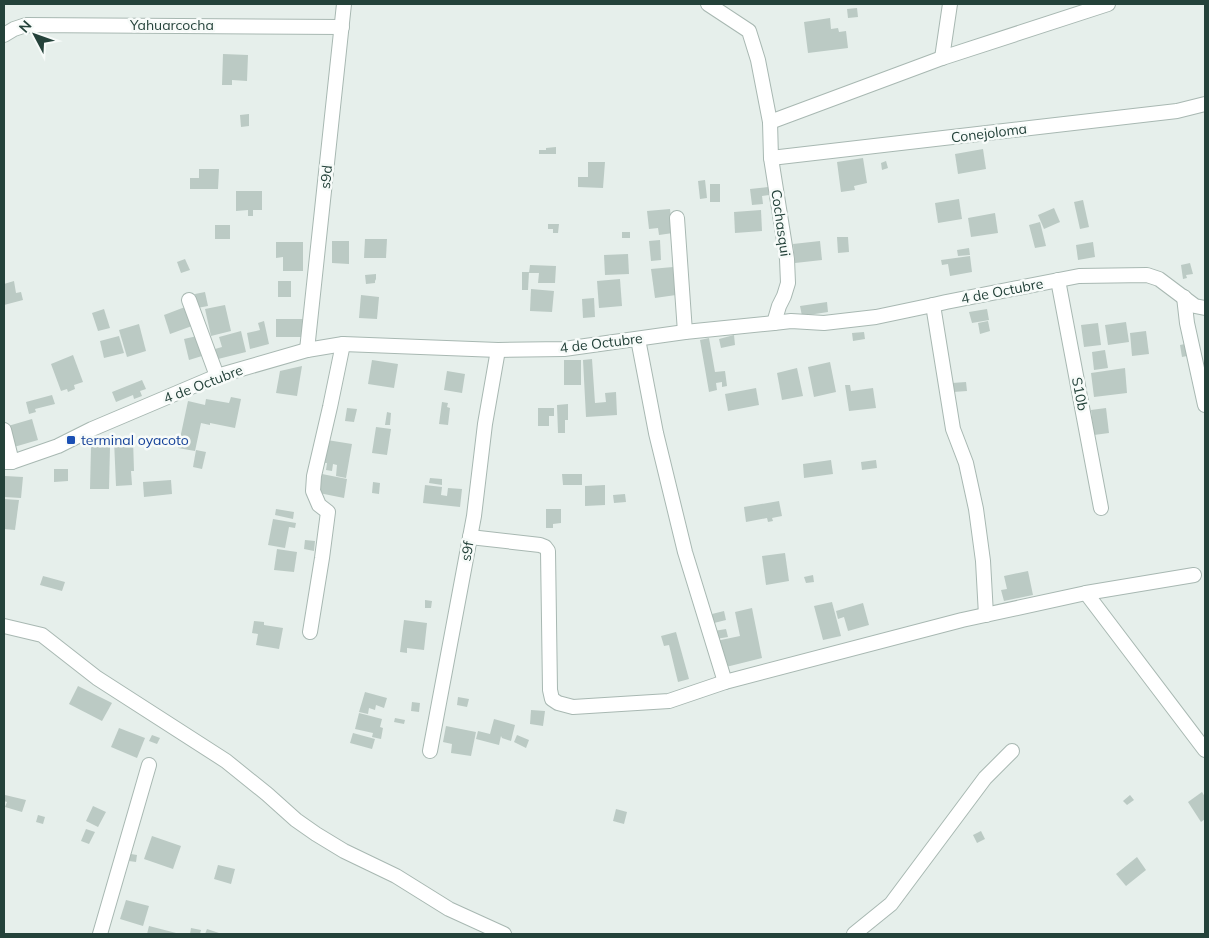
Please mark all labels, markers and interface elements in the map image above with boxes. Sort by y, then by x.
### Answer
north arrow [10,10,60,60]
street label: Yahuarcocha [129,16,214,34]
text: N [15,17,35,36]
street label: Conejoloma [950,119,1028,147]
street label: s9d [316,164,336,190]
street label: Cochasqui [767,188,795,258]
street label: 4 de Octubre [959,274,1045,308]
street label: 4 de Octubre [558,329,644,357]
street label: 4 de Octubre [161,361,245,407]
street label: S10b [1068,376,1092,412]
place label: terminal oyacoto [81,431,189,449]
marker: terminal oyacoto [65,434,77,446]
street label: s9f [456,539,478,562]

